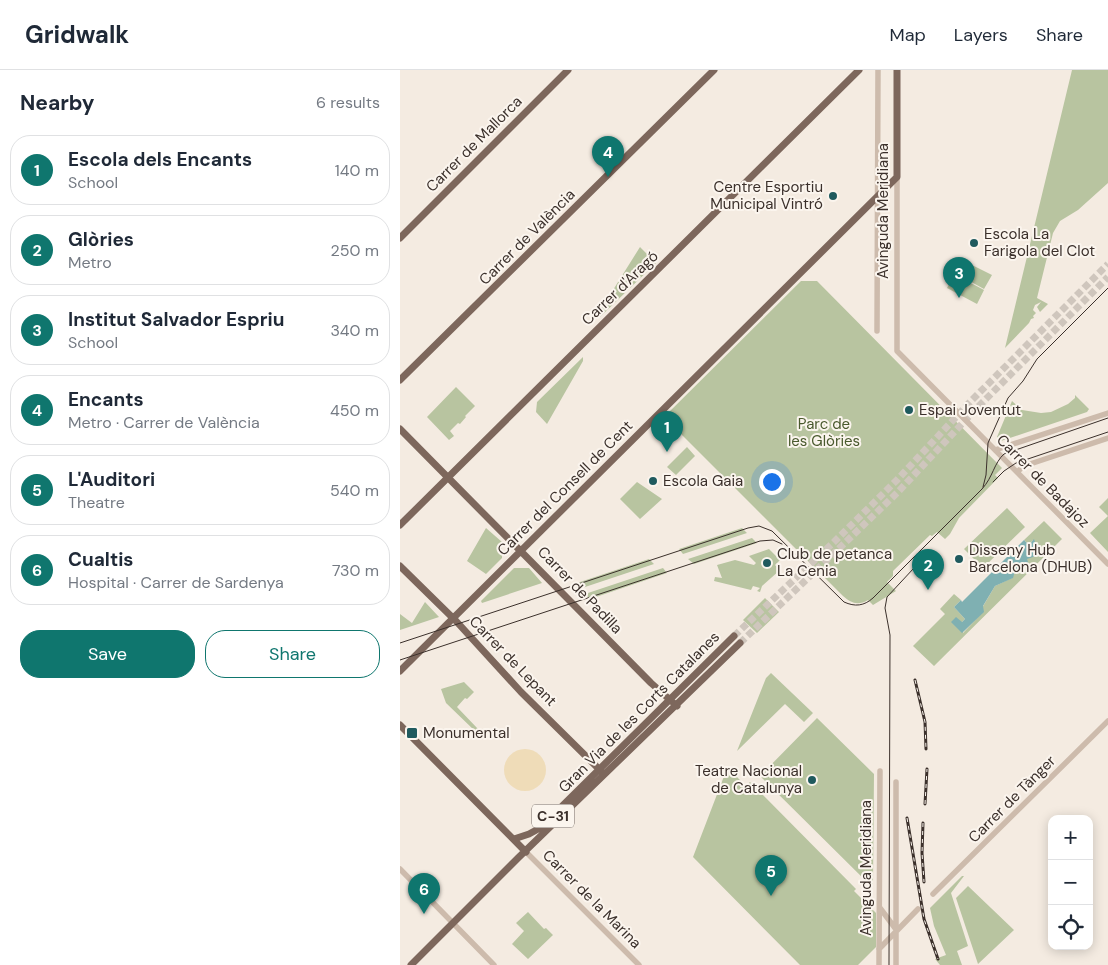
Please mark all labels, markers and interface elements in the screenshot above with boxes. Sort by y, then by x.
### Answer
text: Gridwalk [25,19,129,50]
text: Map [890,23,926,47]
text: Layers [954,23,1008,47]
text: Share [1036,23,1083,47]
text: Nearby [20,89,94,117]
text: 6 results [316,92,380,113]
street label: Carrer de Mallorca [422,92,526,196]
pin: 4 [592,136,624,177]
street label: Avinguda Meridiana [873,143,893,279]
text: Escola dels Encants [68,147,252,172]
text: 1 [34,160,40,181]
text: 140 m [335,160,379,181]
text: School [68,172,118,193]
place label: Centre Esportiu Municipal Vintró [710,177,823,214]
street label: Carrer de València [475,185,579,289]
marker: Centre Esportiu Municipal Vintró [827,190,839,202]
place label: Escola La Farigola del Clot [984,224,1095,261]
text: Glòries [68,227,134,252]
marker: Escola La Farigola del Clot [968,237,980,249]
text: 2 [32,240,42,261]
text: 250 m [331,240,379,261]
street label: Carrer d'Aragó [577,246,663,330]
text: Metro [68,252,112,273]
pin: 3 [943,257,975,298]
text: Institut Salvador Espriu [68,307,284,332]
text: 3 [32,320,42,341]
text: 340 m [330,320,379,341]
text: School [68,332,118,353]
text: Encants [68,387,144,412]
text: 4 [32,400,42,421]
text: 450 m [330,400,379,421]
place label: Espai Joventut [919,400,1021,420]
marker: Espai Joventut [903,404,915,416]
pin: 1 [651,411,683,452]
text: Metro · Carrer de València [68,412,260,433]
park label: Parc de les Glòries [788,414,860,451]
street label: Carrer del Consell de Cent [493,416,637,560]
street label: Carrer de Badajoz [992,430,1094,532]
text: L'Auditori [68,467,155,492]
your location [759,469,785,495]
place label: Escola Gaia [663,471,743,491]
marker: Escola Gaia [647,475,659,487]
text: 5 [32,480,42,501]
text: 540 m [330,480,379,501]
text: Theatre [68,492,125,513]
place label: Disseny Hub Barcelona (DHUB) [969,540,1092,577]
street label: Carrer de Padilla [533,542,627,638]
place label: Club de petanca La Cenia [777,544,892,581]
text: Cualtis [68,547,133,572]
pin: 2 [912,549,944,590]
marker: Disseny Hub Barcelona (DHUB) [953,553,965,565]
marker: Club de petanca La Cenia [761,557,773,569]
text: 6 [32,560,42,581]
text: 730 m [332,560,379,581]
text: Hospital · Carrer de Sardenya [68,572,284,593]
street label: Carrer de Lepant [465,612,561,710]
street label: Gran Via de les Corts Catalanes [554,627,724,797]
button: Save [20,630,195,678]
button: Share [205,630,380,678]
place label: Monumental [423,723,510,743]
marker: Monumental [405,726,419,740]
street label: Carrer de Tànger [964,751,1060,847]
place label: Teatre Nacional de Catalunya [695,761,802,798]
marker: Teatre Nacional de Catalunya [806,774,818,786]
street label: Avinguda Meridiana [856,800,876,936]
road number: C-31 [532,804,574,828]
map controls [1048,815,1093,950]
button: + [1048,815,1093,860]
street label: Carrer de la Marina [538,845,646,953]
pin: 5 [755,855,787,896]
button: − [1048,860,1093,905]
pin: 6 [408,873,440,914]
button: locate [1048,905,1093,950]

